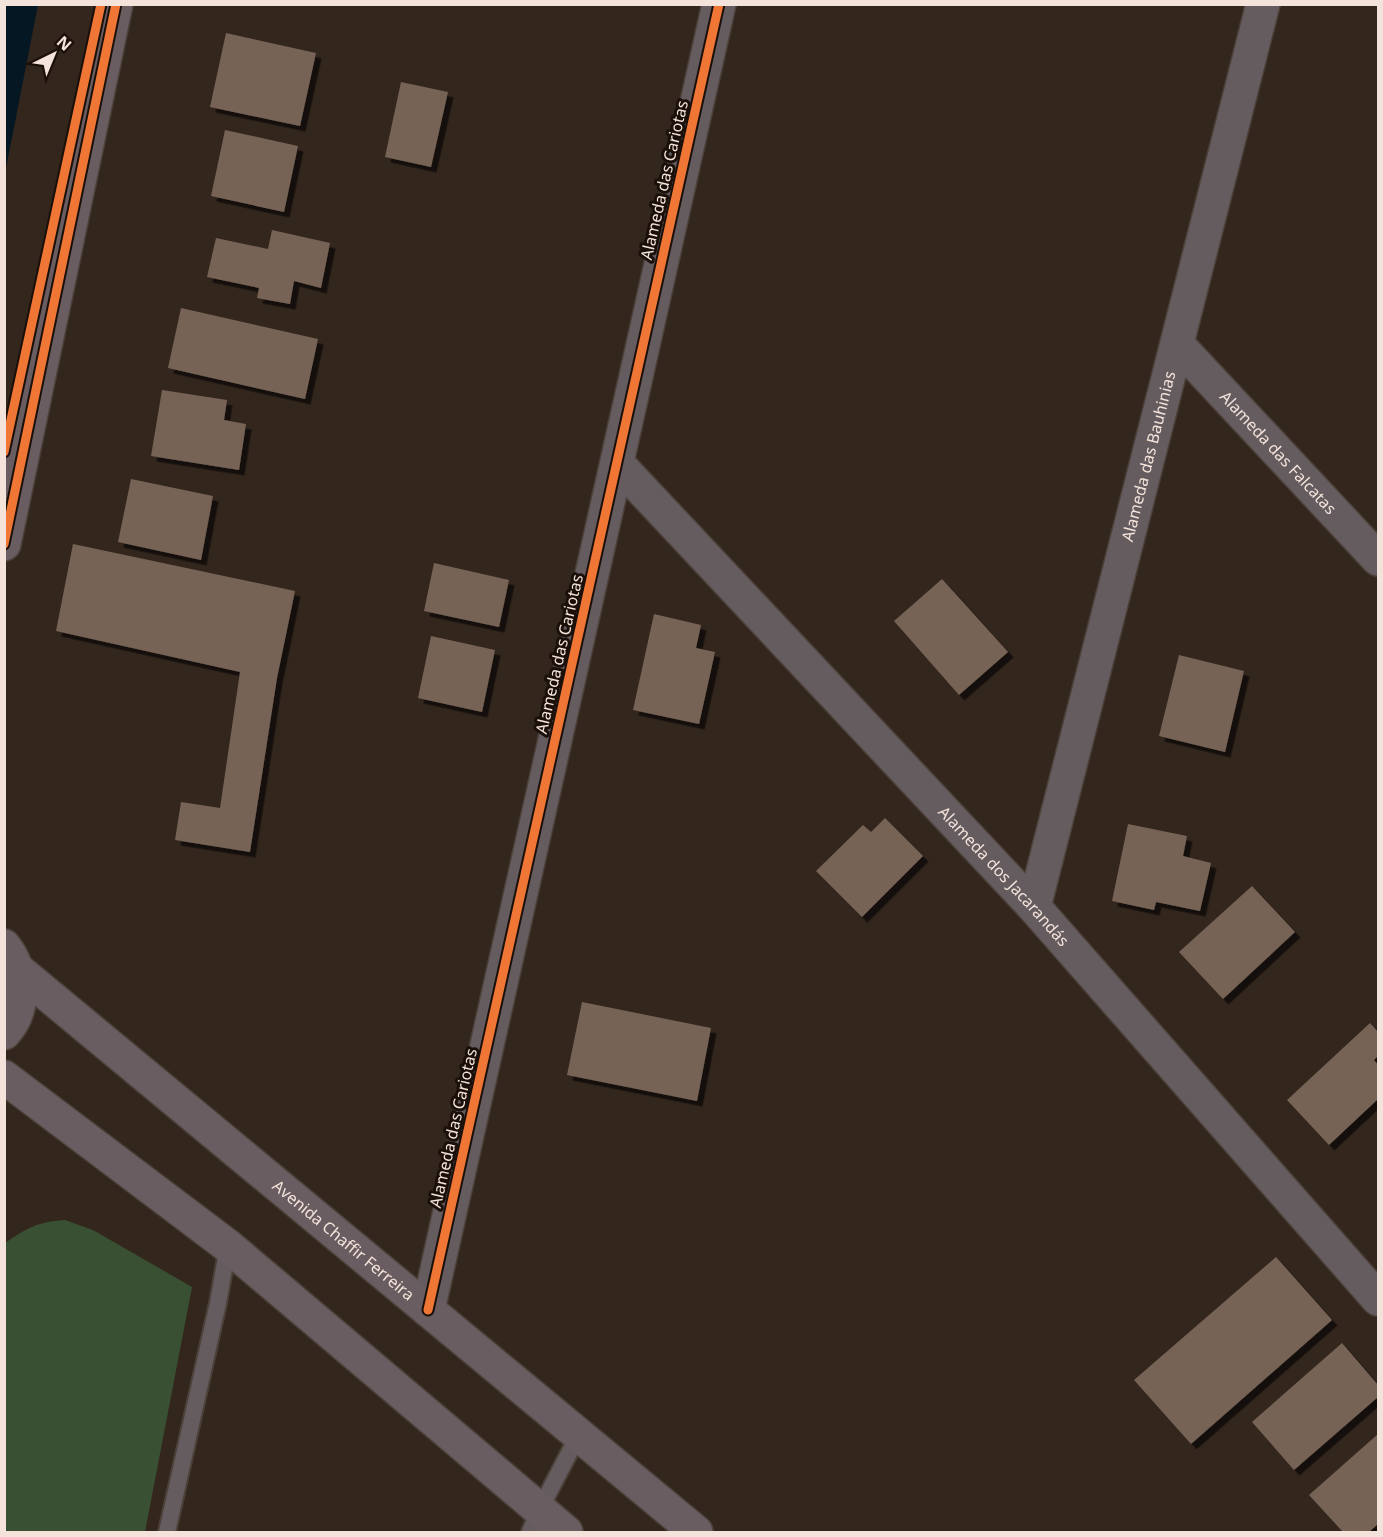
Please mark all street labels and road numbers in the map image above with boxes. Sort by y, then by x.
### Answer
street label: Alameda das Cariotas [635,98,693,262]
street label: Alameda das Bauhinias [1116,369,1180,544]
street label: Alameda das Falcatas [1215,386,1342,519]
street label: Alameda das Cariotas [530,572,588,736]
street label: Alameda dos Jacarandás [934,801,1074,951]
street label: Alameda das Cariotas [424,1046,482,1210]
street label: Avenida Chaffir Ferreira [268,1175,419,1305]

